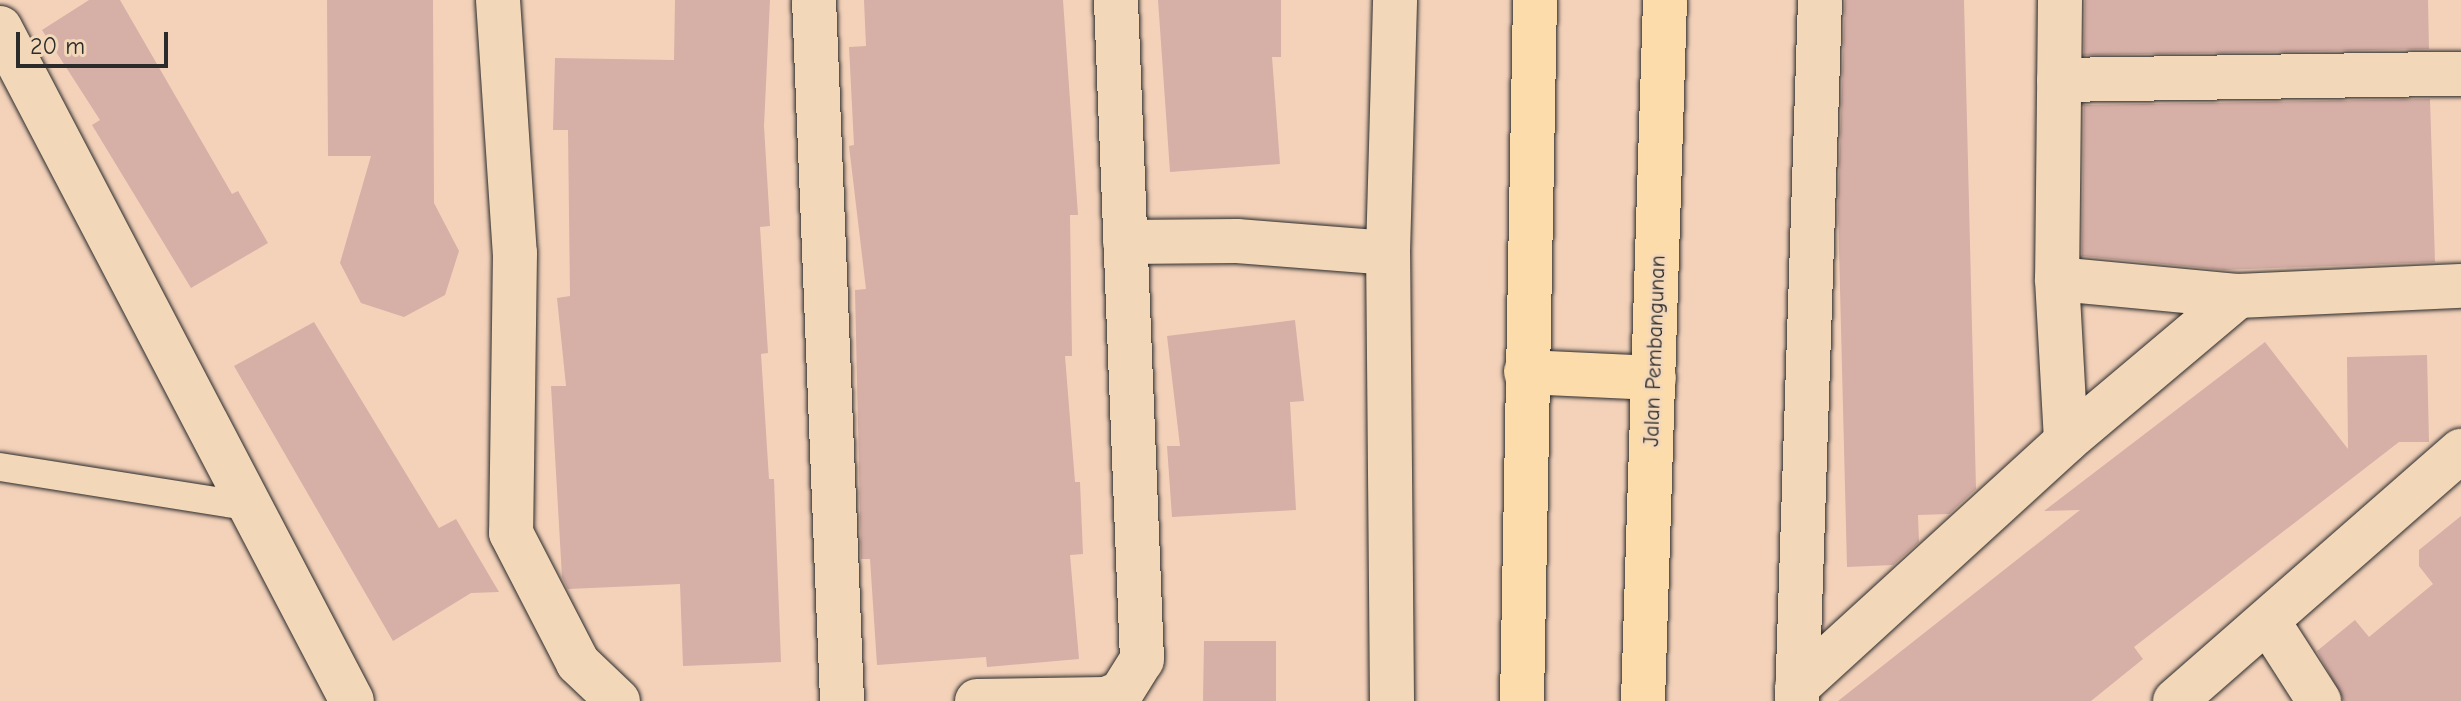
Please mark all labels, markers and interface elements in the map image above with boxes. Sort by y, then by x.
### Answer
scale bar [20,16,172,66]
text: 20 m [30,32,85,60]
street label: Jalan Pembangunan [1638,255,1672,447]

